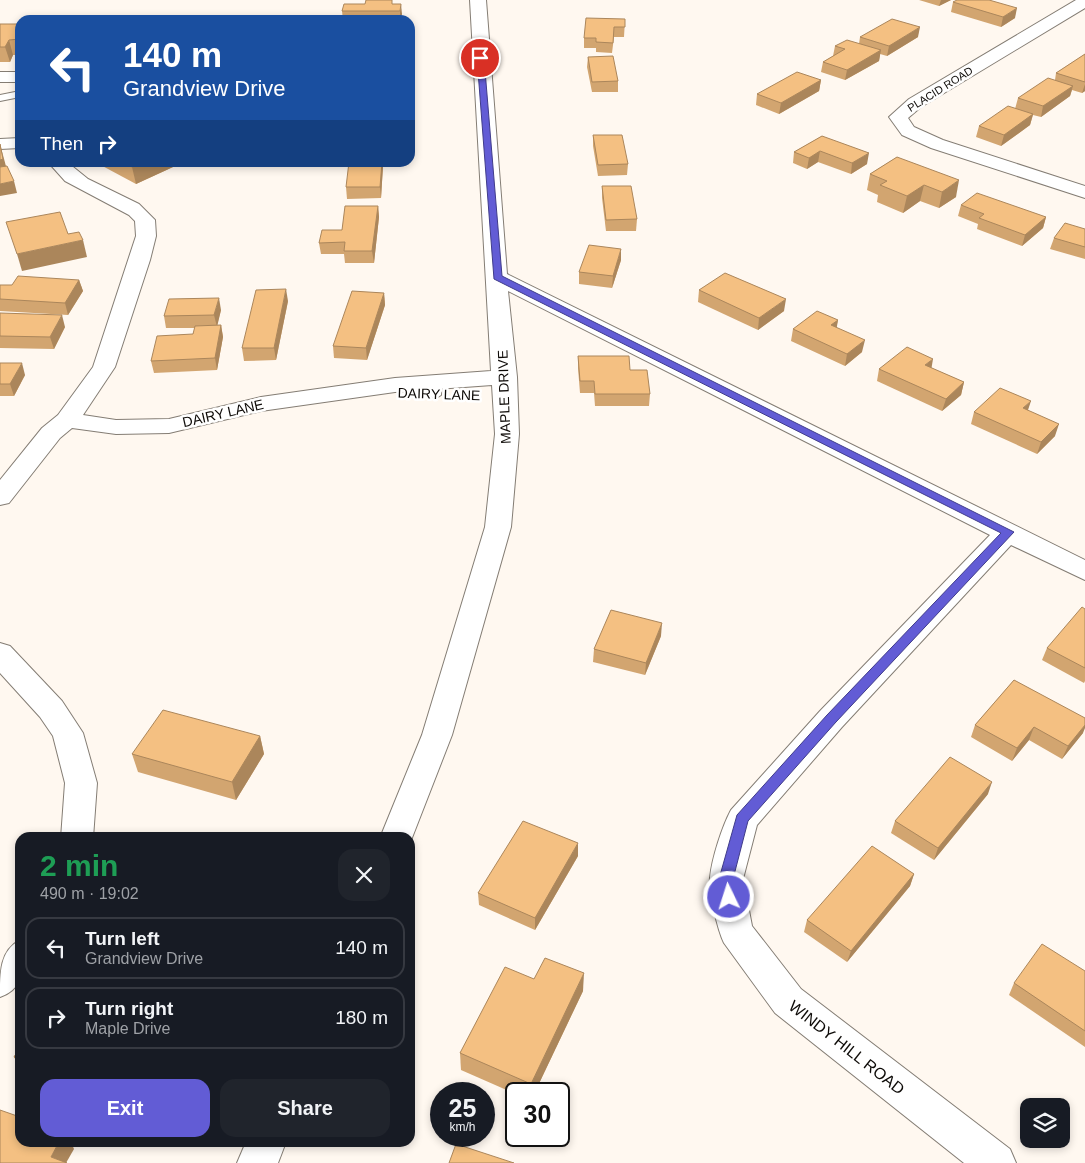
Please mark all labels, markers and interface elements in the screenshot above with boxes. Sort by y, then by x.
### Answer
icon: left [40,35,105,100]
text: 140 m [123,35,222,74]
pin [459,37,501,79]
icon: arrive [466,44,494,72]
street label: PLACID ROAD [905,64,975,114]
text: Grandview Drive [123,76,286,101]
icon: right [93,130,121,158]
text: Then [40,133,83,154]
street label: MAPLE DRIVE [494,350,514,444]
street label: DAIRY LANE [397,385,481,403]
street label: DAIRY LANE [181,396,265,430]
text: 2 min [40,849,118,882]
button: close [338,849,390,901]
position arrow [702,870,754,922]
text: 490 m · 19:02 [40,885,139,902]
text: Turn left [85,928,160,949]
icon: left [42,934,70,962]
text: 140 m [335,937,388,958]
text: Grandview Drive [85,950,203,967]
street label: WINDY HILL ROAD [786,997,908,1098]
text: Turn right [85,998,173,1019]
icon: right [42,1004,70,1032]
text: 180 m [335,1007,388,1028]
text: Maple Drive [85,1020,170,1037]
button: Exit [40,1079,210,1137]
button: Share [220,1079,390,1137]
speed limit sign: 30 [505,1082,570,1147]
text: 25 [449,1094,476,1122]
map controls [1020,1098,1070,1148]
button: layers [1020,1098,1070,1148]
text: km/h [449,1120,476,1134]

